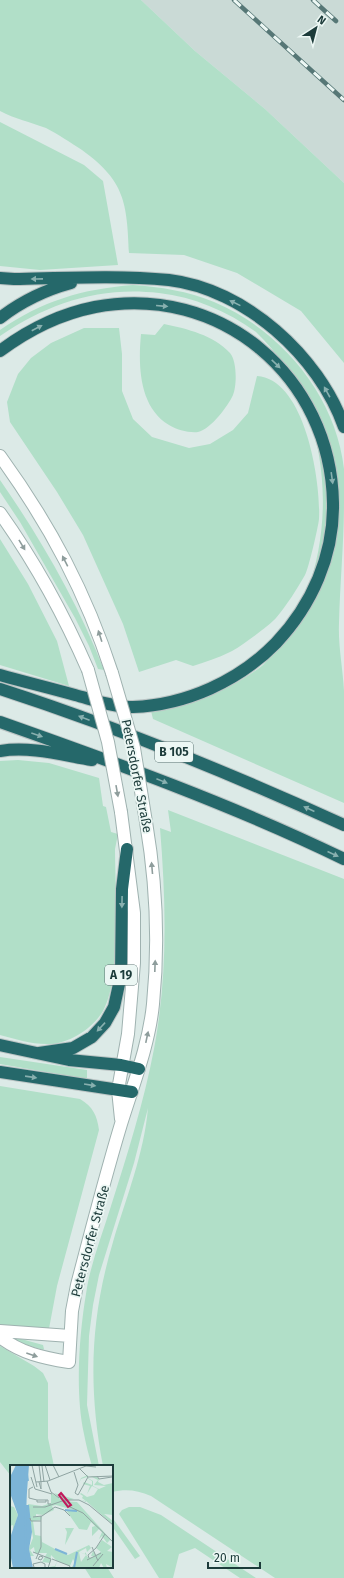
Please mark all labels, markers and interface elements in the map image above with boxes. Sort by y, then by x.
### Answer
north arrow [296,8,336,48]
text: N [315,13,328,28]
one-way arrow [30,276,43,282]
one-way arrow [229,300,241,306]
one-way arrow [156,303,168,310]
one-way arrow [31,325,42,331]
one-way arrow [271,359,281,368]
one-way arrow [324,386,331,398]
one-way arrow [329,472,335,485]
one-way arrow [18,539,25,551]
one-way arrow [62,555,69,566]
one-way arrow [97,630,103,642]
one-way arrow [78,715,90,721]
street label: Petersdorfer Straße [119,718,155,834]
one-way arrow [31,732,43,738]
road number: B 105 [155,742,193,762]
one-way arrow [157,778,169,784]
one-way arrow [114,785,120,797]
one-way arrow [303,806,314,812]
one-way arrow [327,851,339,857]
one-way arrow [149,862,155,874]
one-way arrow [119,896,125,909]
one-way arrow [151,960,158,972]
road number: A 19 [105,965,137,985]
one-way arrow [97,1023,106,1032]
one-way arrow [145,1031,151,1043]
one-way arrow [25,1073,37,1080]
one-way arrow [84,1083,96,1089]
street label: Petersdorfer Straße [68,1183,112,1299]
one-way arrow [27,1352,39,1358]
inset map [10,1465,113,1568]
scale bar [208,1544,260,1570]
text: 20 m [214,1551,240,1565]

